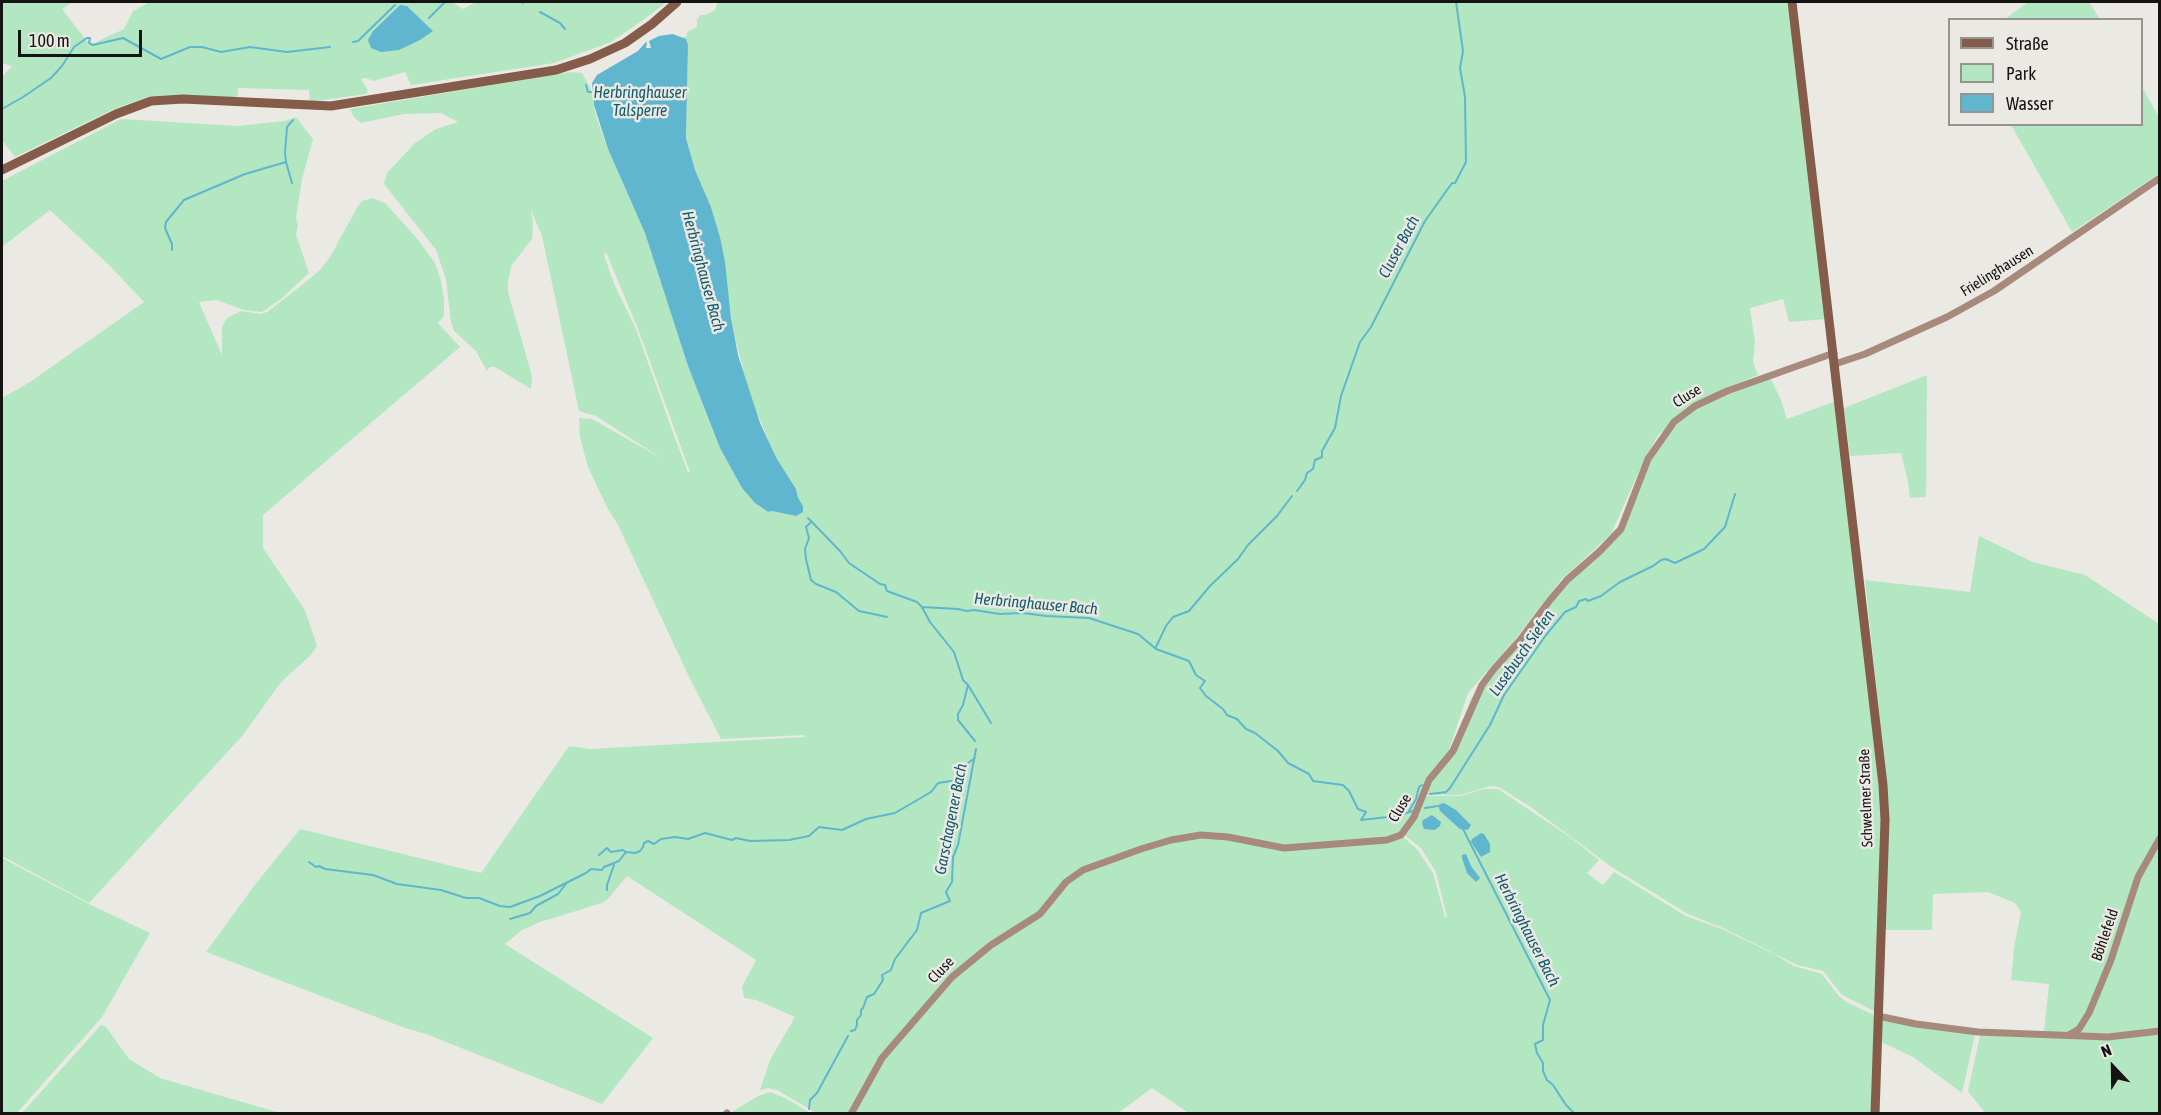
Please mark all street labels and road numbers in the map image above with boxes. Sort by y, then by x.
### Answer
street label: Frielinghausen [1957,242,2037,300]
street label: Cluse [1669,380,1705,412]
street label: Schwelmer Straße [1855,749,1877,847]
street label: Cluse [1385,790,1415,826]
street label: Böhlefeld [2088,907,2122,963]
street label: Cluse [924,953,958,987]

